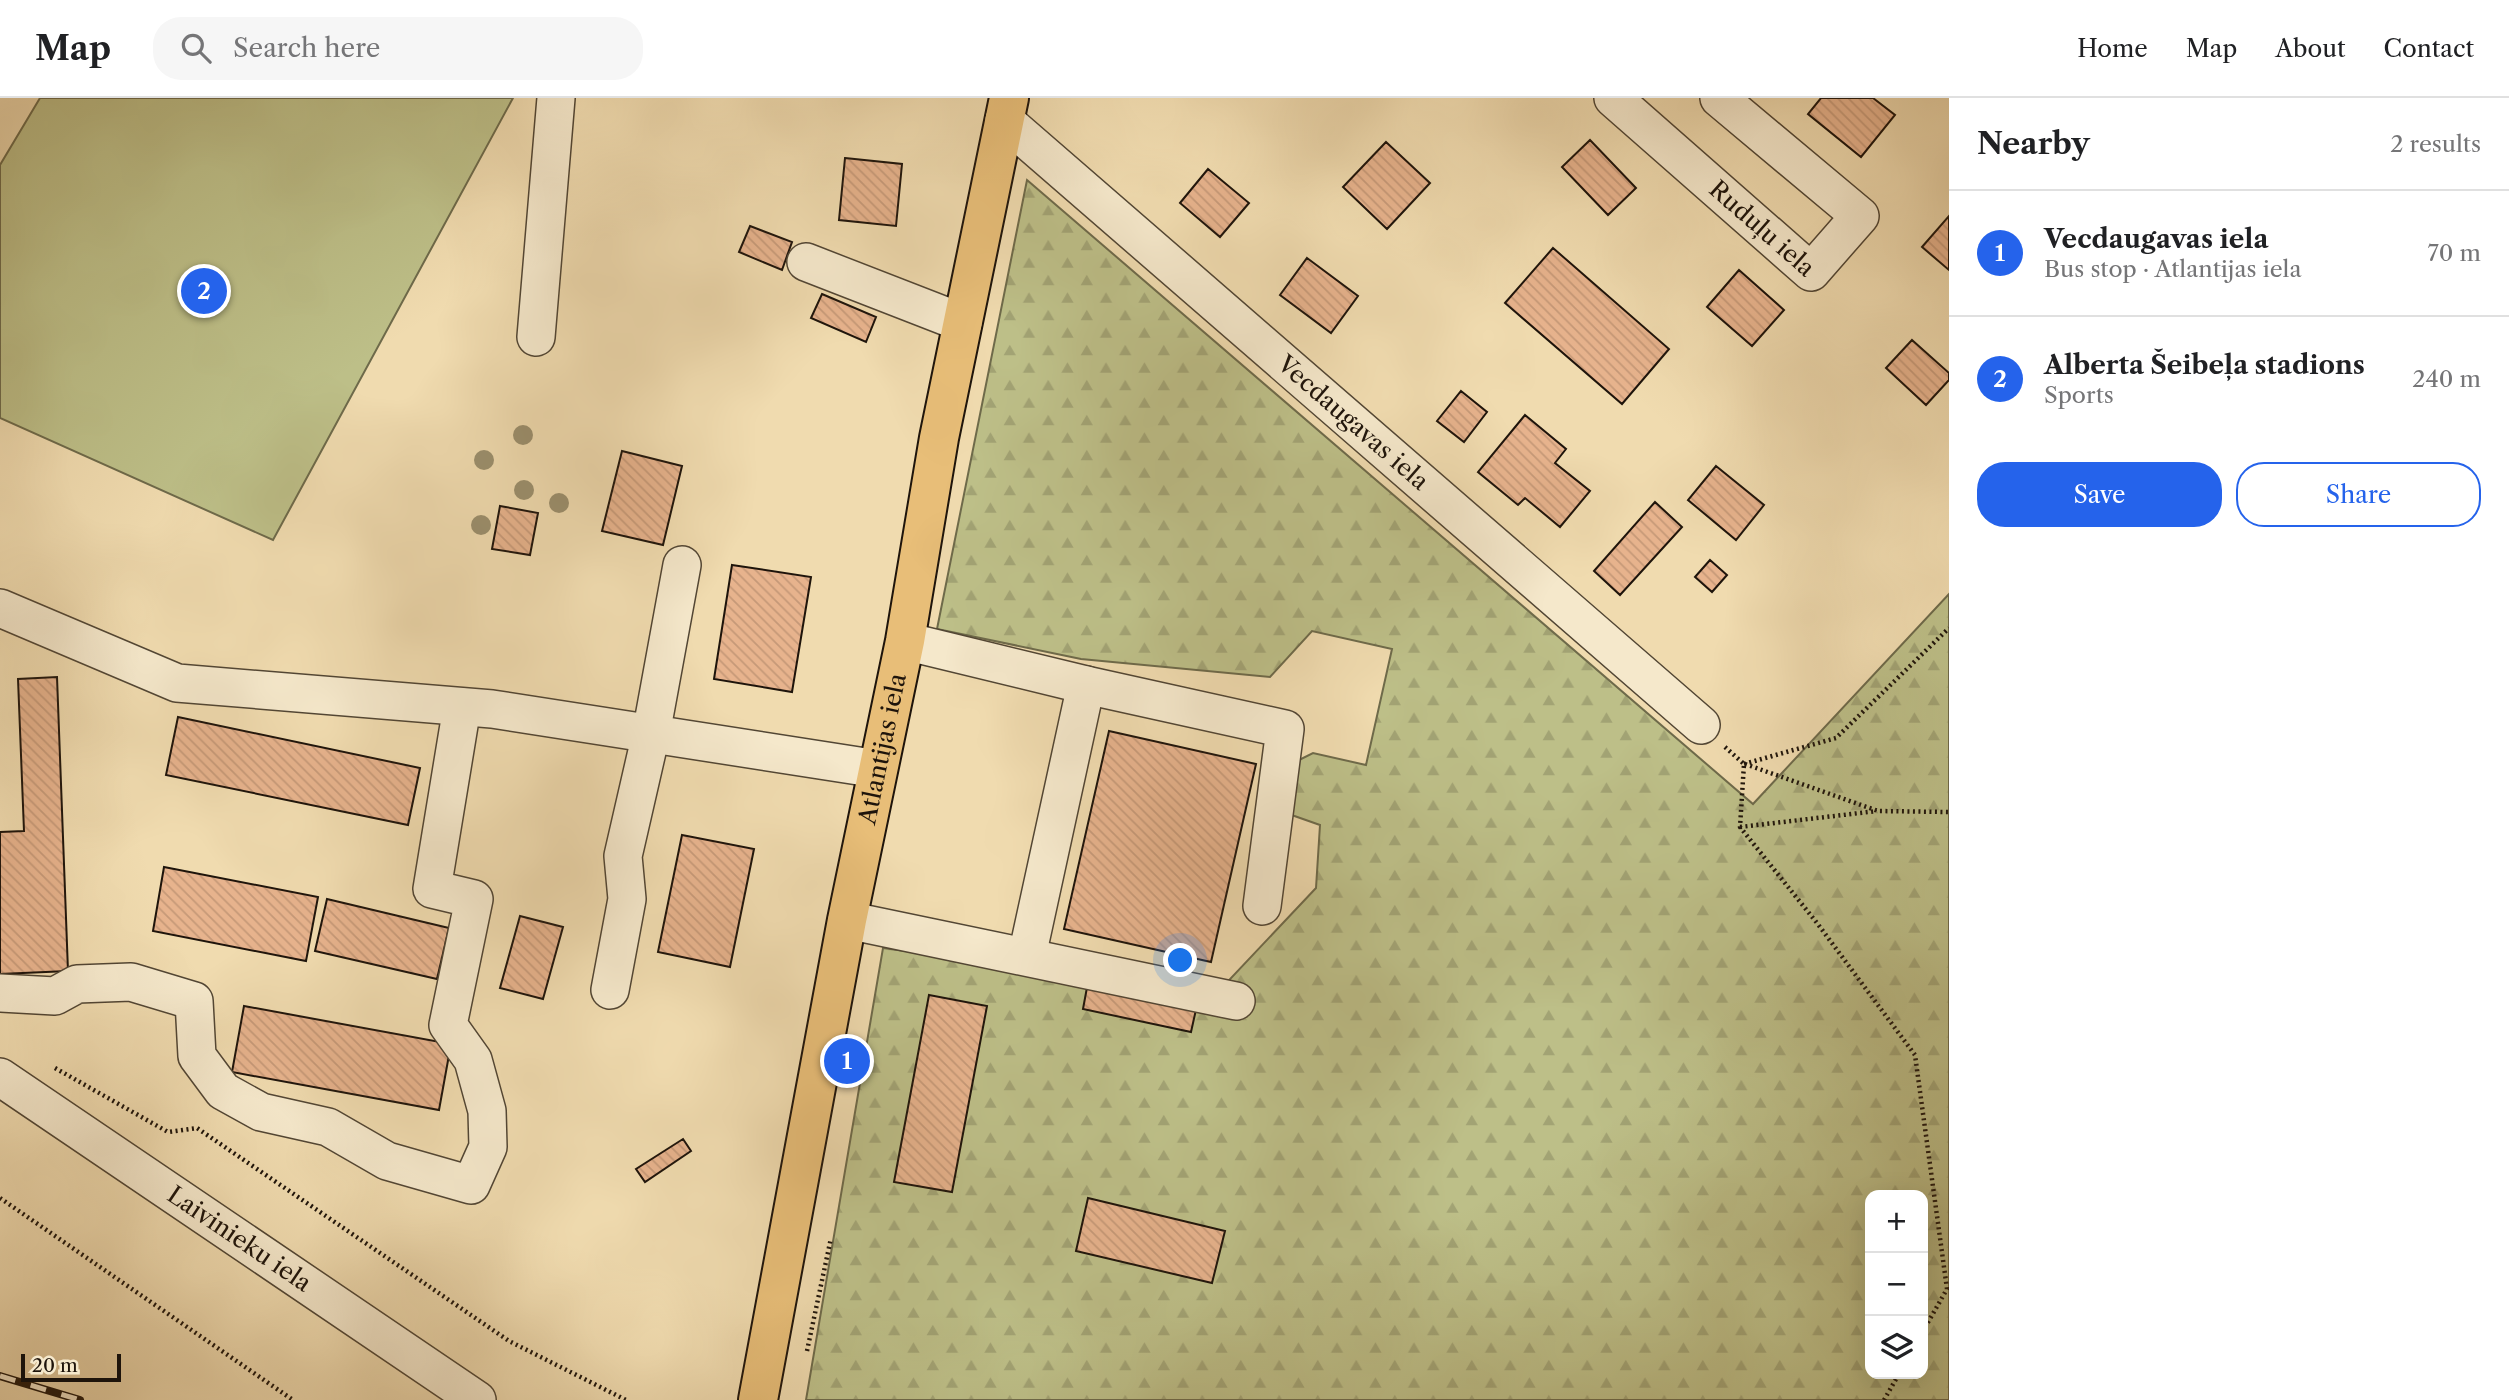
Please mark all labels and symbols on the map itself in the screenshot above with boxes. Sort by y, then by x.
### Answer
street label: Ruduļu iela [1703,174,1821,283]
pin: 2 [181,265,227,317]
street label: Vecdaugavas iela [1271,348,1435,496]
street label: Atlantijas iela [852,670,912,828]
your location [1163,943,1197,977]
pin: 1 [824,1035,870,1087]
street label: Laivinieku iela [162,1180,317,1298]
scale bar [21,1351,121,1383]

